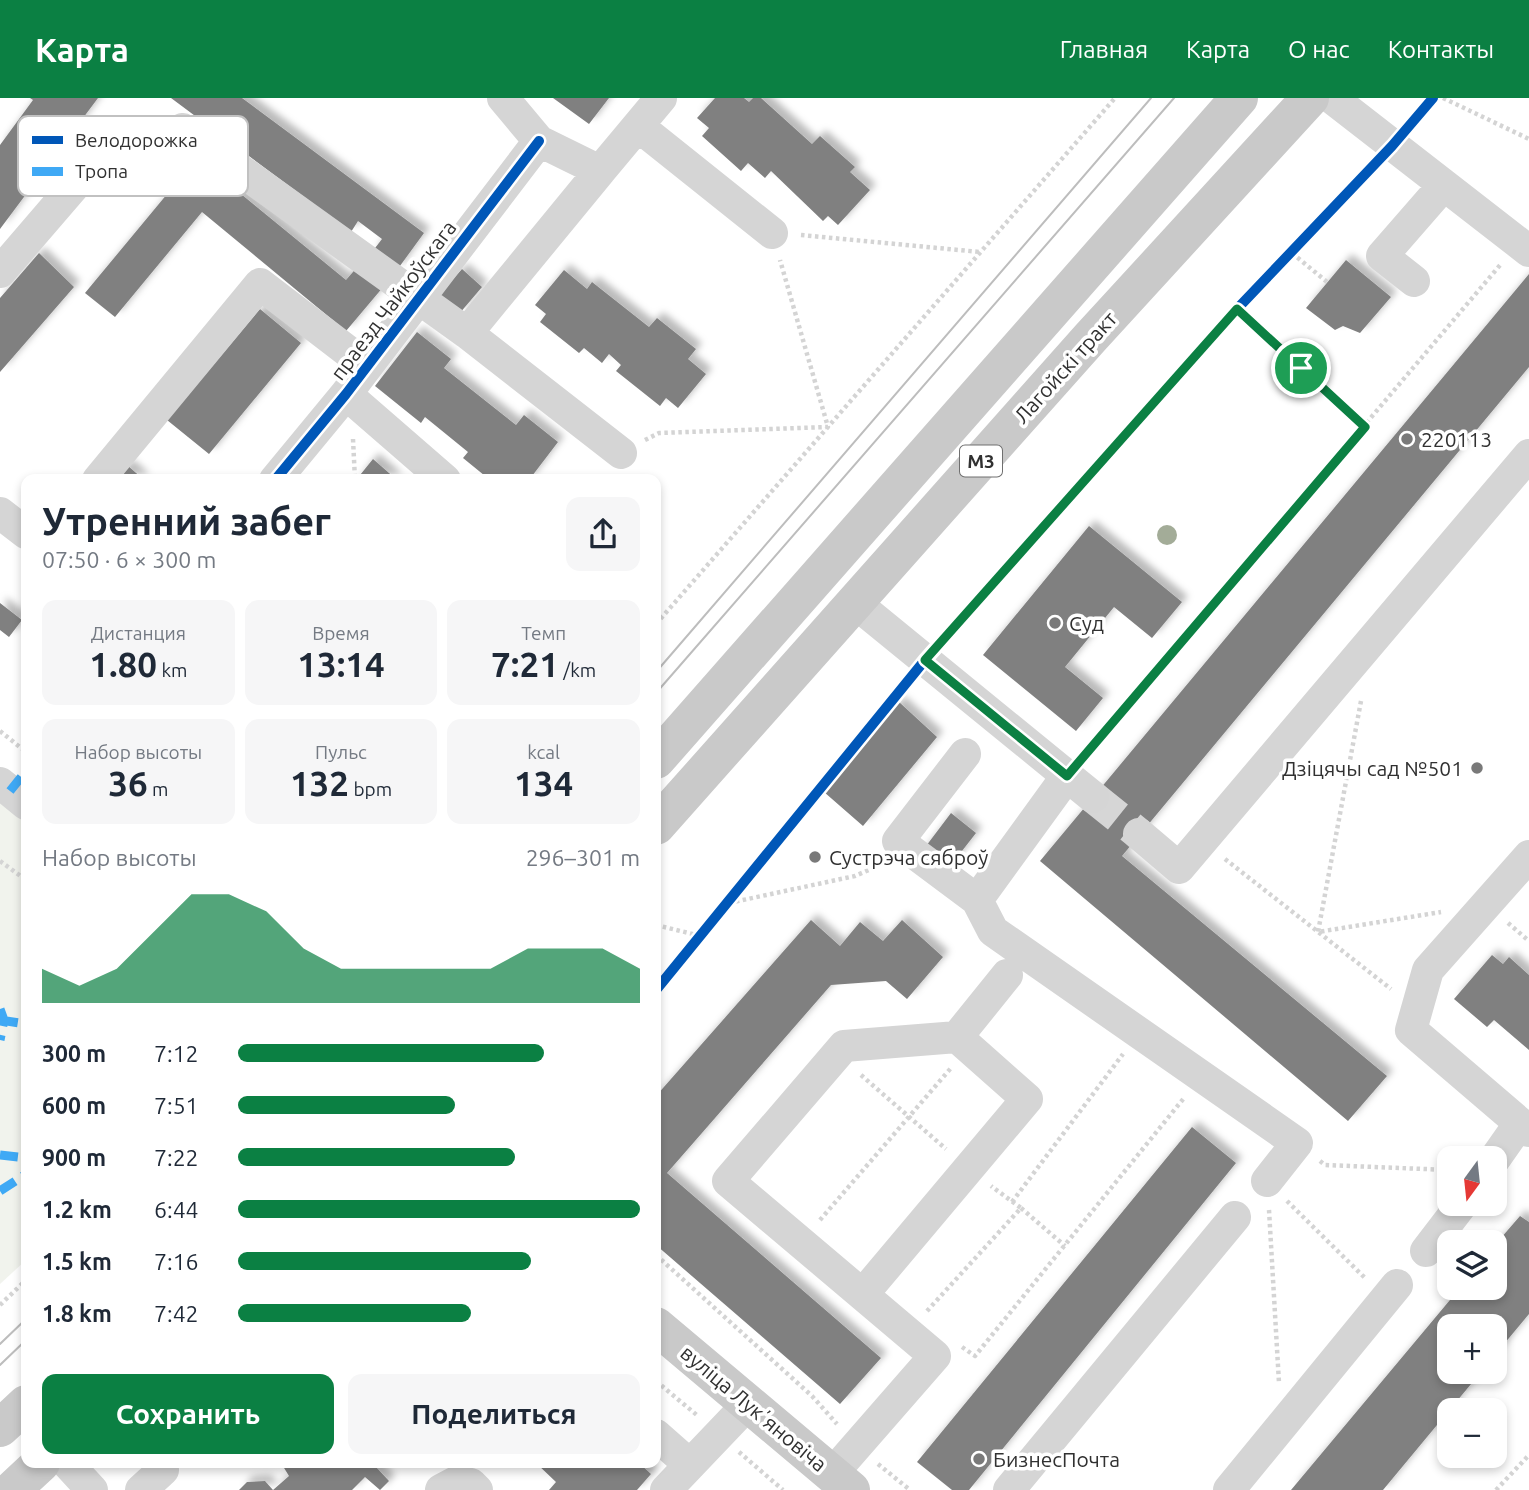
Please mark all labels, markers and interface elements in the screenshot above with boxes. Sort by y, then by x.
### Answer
text: Карта [35,31,129,68]
text: Главная [1060,36,1148,63]
text: Карта [1186,36,1250,63]
text: О нас [1288,36,1350,63]
text: Контакты [1388,36,1494,63]
legend [18,116,248,196]
text: Велодорожка [75,129,198,151]
text: Тропа [75,160,128,182]
street label: праезд Чайкоўскага [325,216,461,384]
street label: Лагойскі тракт [1009,306,1122,428]
pin [1271,338,1331,398]
icon: arrive [1282,349,1320,387]
place label: 220113 [1421,427,1492,451]
marker: 220113 [1399,431,1415,447]
road number: М3 [960,446,1002,476]
button: share [566,497,640,571]
text: Утренний забег [42,500,331,542]
text: 07:50 · 6 × 300 m [42,547,216,572]
place label: Суд [1069,611,1104,635]
marker: Суд [1047,615,1063,631]
text: Дистанция [91,622,186,644]
text: Время [312,622,370,644]
text: Темп [521,622,566,644]
text: 1.80 [89,644,157,684]
text: 13:14 [297,644,385,684]
text: 7:21 [491,644,559,684]
text: km [157,659,187,681]
text: /km [559,659,596,681]
text: Набор высоты [74,741,202,763]
text: Пульс [315,741,367,763]
text: kcal [527,741,560,763]
place label: Дзіцячы сад №501 [1282,756,1463,780]
marker: Дзіцячы сад №501 [1469,760,1485,776]
text: 36 [108,763,148,803]
text: 132 [290,763,349,803]
text: 134 [514,763,573,803]
text: m [148,778,168,800]
text: bpm [349,778,392,800]
text: Набор высоты [42,845,197,870]
text: 296–301 m [526,845,640,870]
place label: Сустрэча сяброў [829,845,988,869]
marker: Сустрэча сяброў [807,849,823,865]
text: 300 m [42,1041,106,1066]
text: 7:12 [154,1041,199,1066]
text: 600 m [42,1093,106,1118]
text: 7:51 [154,1093,199,1118]
text: 900 m [42,1145,106,1170]
text: 7:22 [154,1145,199,1170]
north arrow [1437,1146,1507,1216]
map controls [1437,1146,1507,1468]
text: 1.2 km [42,1197,112,1222]
text: 6:44 [154,1197,199,1222]
button: layers [1437,1230,1507,1300]
text: 1.5 km [42,1249,112,1274]
text: 7:16 [154,1249,199,1274]
text: 1.8 km [42,1301,112,1326]
text: 7:42 [154,1301,199,1326]
button: + [1437,1314,1507,1384]
street label: вуліца Лукʼяновіча [676,1340,832,1476]
button: Сохранить [42,1374,334,1454]
button: Поделиться [348,1374,640,1454]
button: − [1437,1398,1507,1468]
place label: БизнесПочта [993,1447,1120,1471]
marker: БизнесПочта [971,1451,987,1467]

